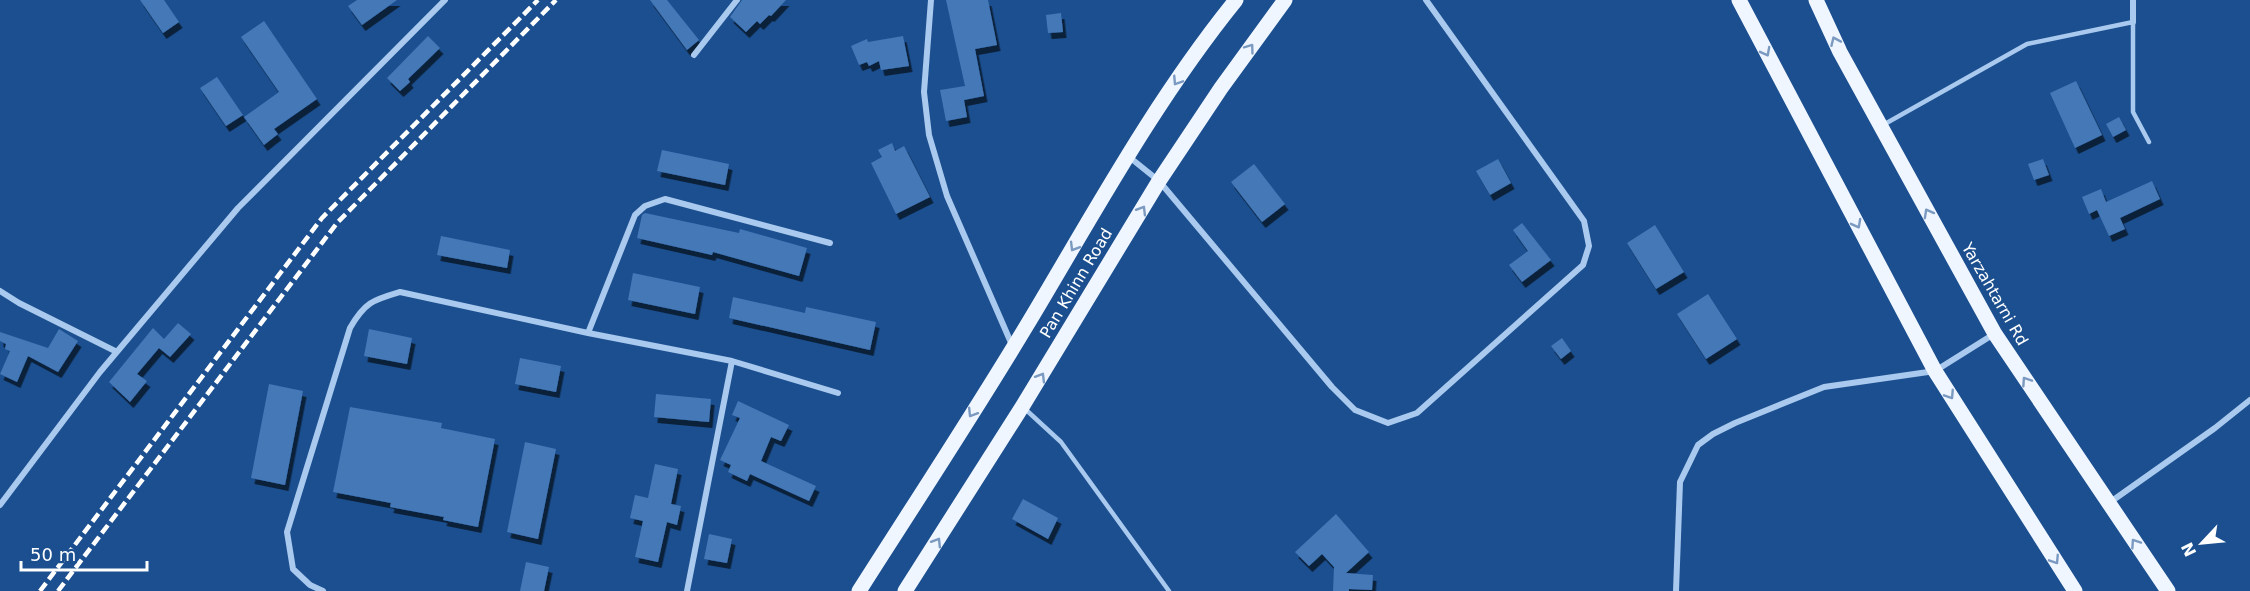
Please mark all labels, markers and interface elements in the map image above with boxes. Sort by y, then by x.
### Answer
one-way arrow [1830,37,1842,48]
one-way arrow [1243,43,1254,54]
one-way arrow [1759,45,1770,56]
one-way arrow [1172,75,1184,85]
one-way arrow [1134,206,1146,216]
one-way arrow [1924,208,1935,219]
one-way arrow [1850,218,1861,228]
street label: Pan Khinn Road [1036,225,1116,341]
street label: Yarzahtarni Rd [1957,238,2032,349]
one-way arrow [1070,241,1081,251]
one-way arrow [1033,373,1045,383]
one-way arrow [2022,377,2033,388]
one-way arrow [1943,389,1954,400]
one-way arrow [968,407,980,417]
north arrow [2172,513,2232,573]
scale bar [21,534,147,572]
one-way arrow [929,537,940,548]
one-way arrow [2131,538,2142,549]
text: N [2177,539,2200,560]
text: 50 m [30,544,76,565]
one-way arrow [2048,554,2060,564]

